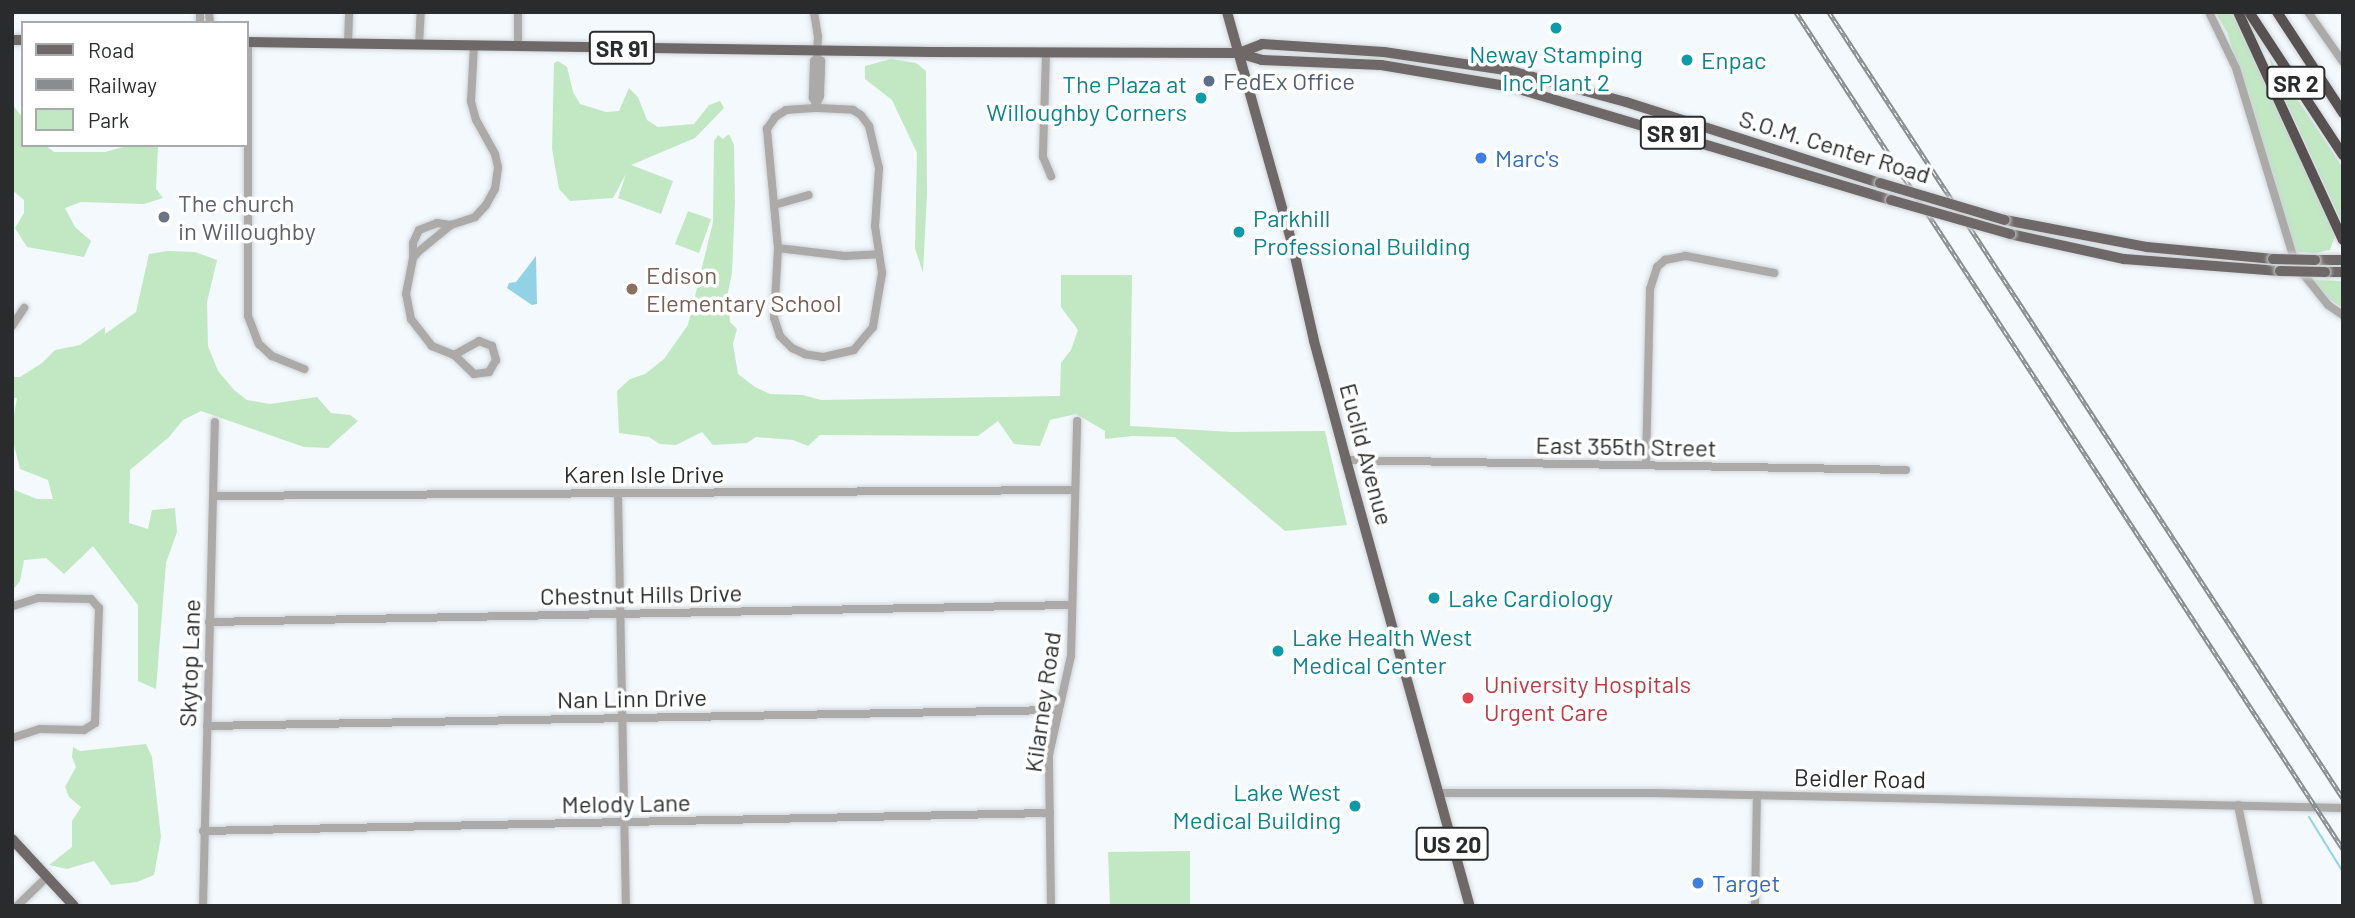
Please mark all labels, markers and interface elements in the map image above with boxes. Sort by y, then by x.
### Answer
marker: Neway Stamping Inc Plant 2 [1548,20,1564,36]
legend [21,21,248,147]
road number: SR 91 [589,28,655,68]
text: Road [88,37,134,62]
place label: Neway Stamping Inc Plant 2 [1469,40,1643,96]
place label: Enpac [1701,46,1766,74]
marker: Enpac [1679,52,1695,68]
road number: SR 2 [2266,64,2326,102]
place label: FedEx Office [1223,67,1355,95]
place label: The Plaza at Willoughby Corners [986,70,1187,126]
text: Railway [88,72,157,97]
marker: FedEx Office [1201,73,1217,89]
marker: The Plaza at Willoughby Corners [1193,90,1209,106]
street label: S.O.M. Center Road [1736,103,1934,189]
text: Park [88,107,129,132]
road number: SR 91 [1640,114,1706,152]
place label: Marc's [1495,144,1559,172]
marker: Marc's [1473,150,1489,166]
place label: The church in Willoughby [178,189,316,245]
place label: Parkhill Professional Building [1253,204,1470,260]
marker: The church in Willoughby [156,209,172,225]
marker: Parkhill Professional Building [1231,224,1247,240]
place label: Edison Elementary School [646,261,841,317]
marker: Edison Elementary School [624,281,640,297]
street label: Euclid Avenue [1334,380,1400,528]
street label: East 355th Street [1535,430,1717,462]
street label: Karen Isle Drive [564,460,724,488]
street label: Chestnut Hills Drive [540,578,742,610]
place label: Lake Cardiology [1448,584,1613,612]
marker: Lake Cardiology [1426,590,1442,606]
street label: Skytop Lane [172,599,206,727]
place label: Lake Health West Medical Center [1292,623,1472,679]
street label: Kilarney Road [1018,630,1066,774]
marker: Lake Health West Medical Center [1270,643,1286,659]
place label: University Hospitals Urgent Care [1484,670,1691,726]
street label: Nan Linn Drive [557,682,707,714]
marker: University Hospitals Urgent Care [1458,688,1478,708]
street label: Beidler Road [1794,762,1926,794]
place label: Lake West Medical Building [1173,778,1341,834]
street label: Melody Lane [561,787,691,819]
marker: Lake West Medical Building [1347,798,1363,814]
road number: US 20 [1415,824,1489,864]
place label: Target [1712,869,1780,897]
marker: Target [1690,875,1706,891]

